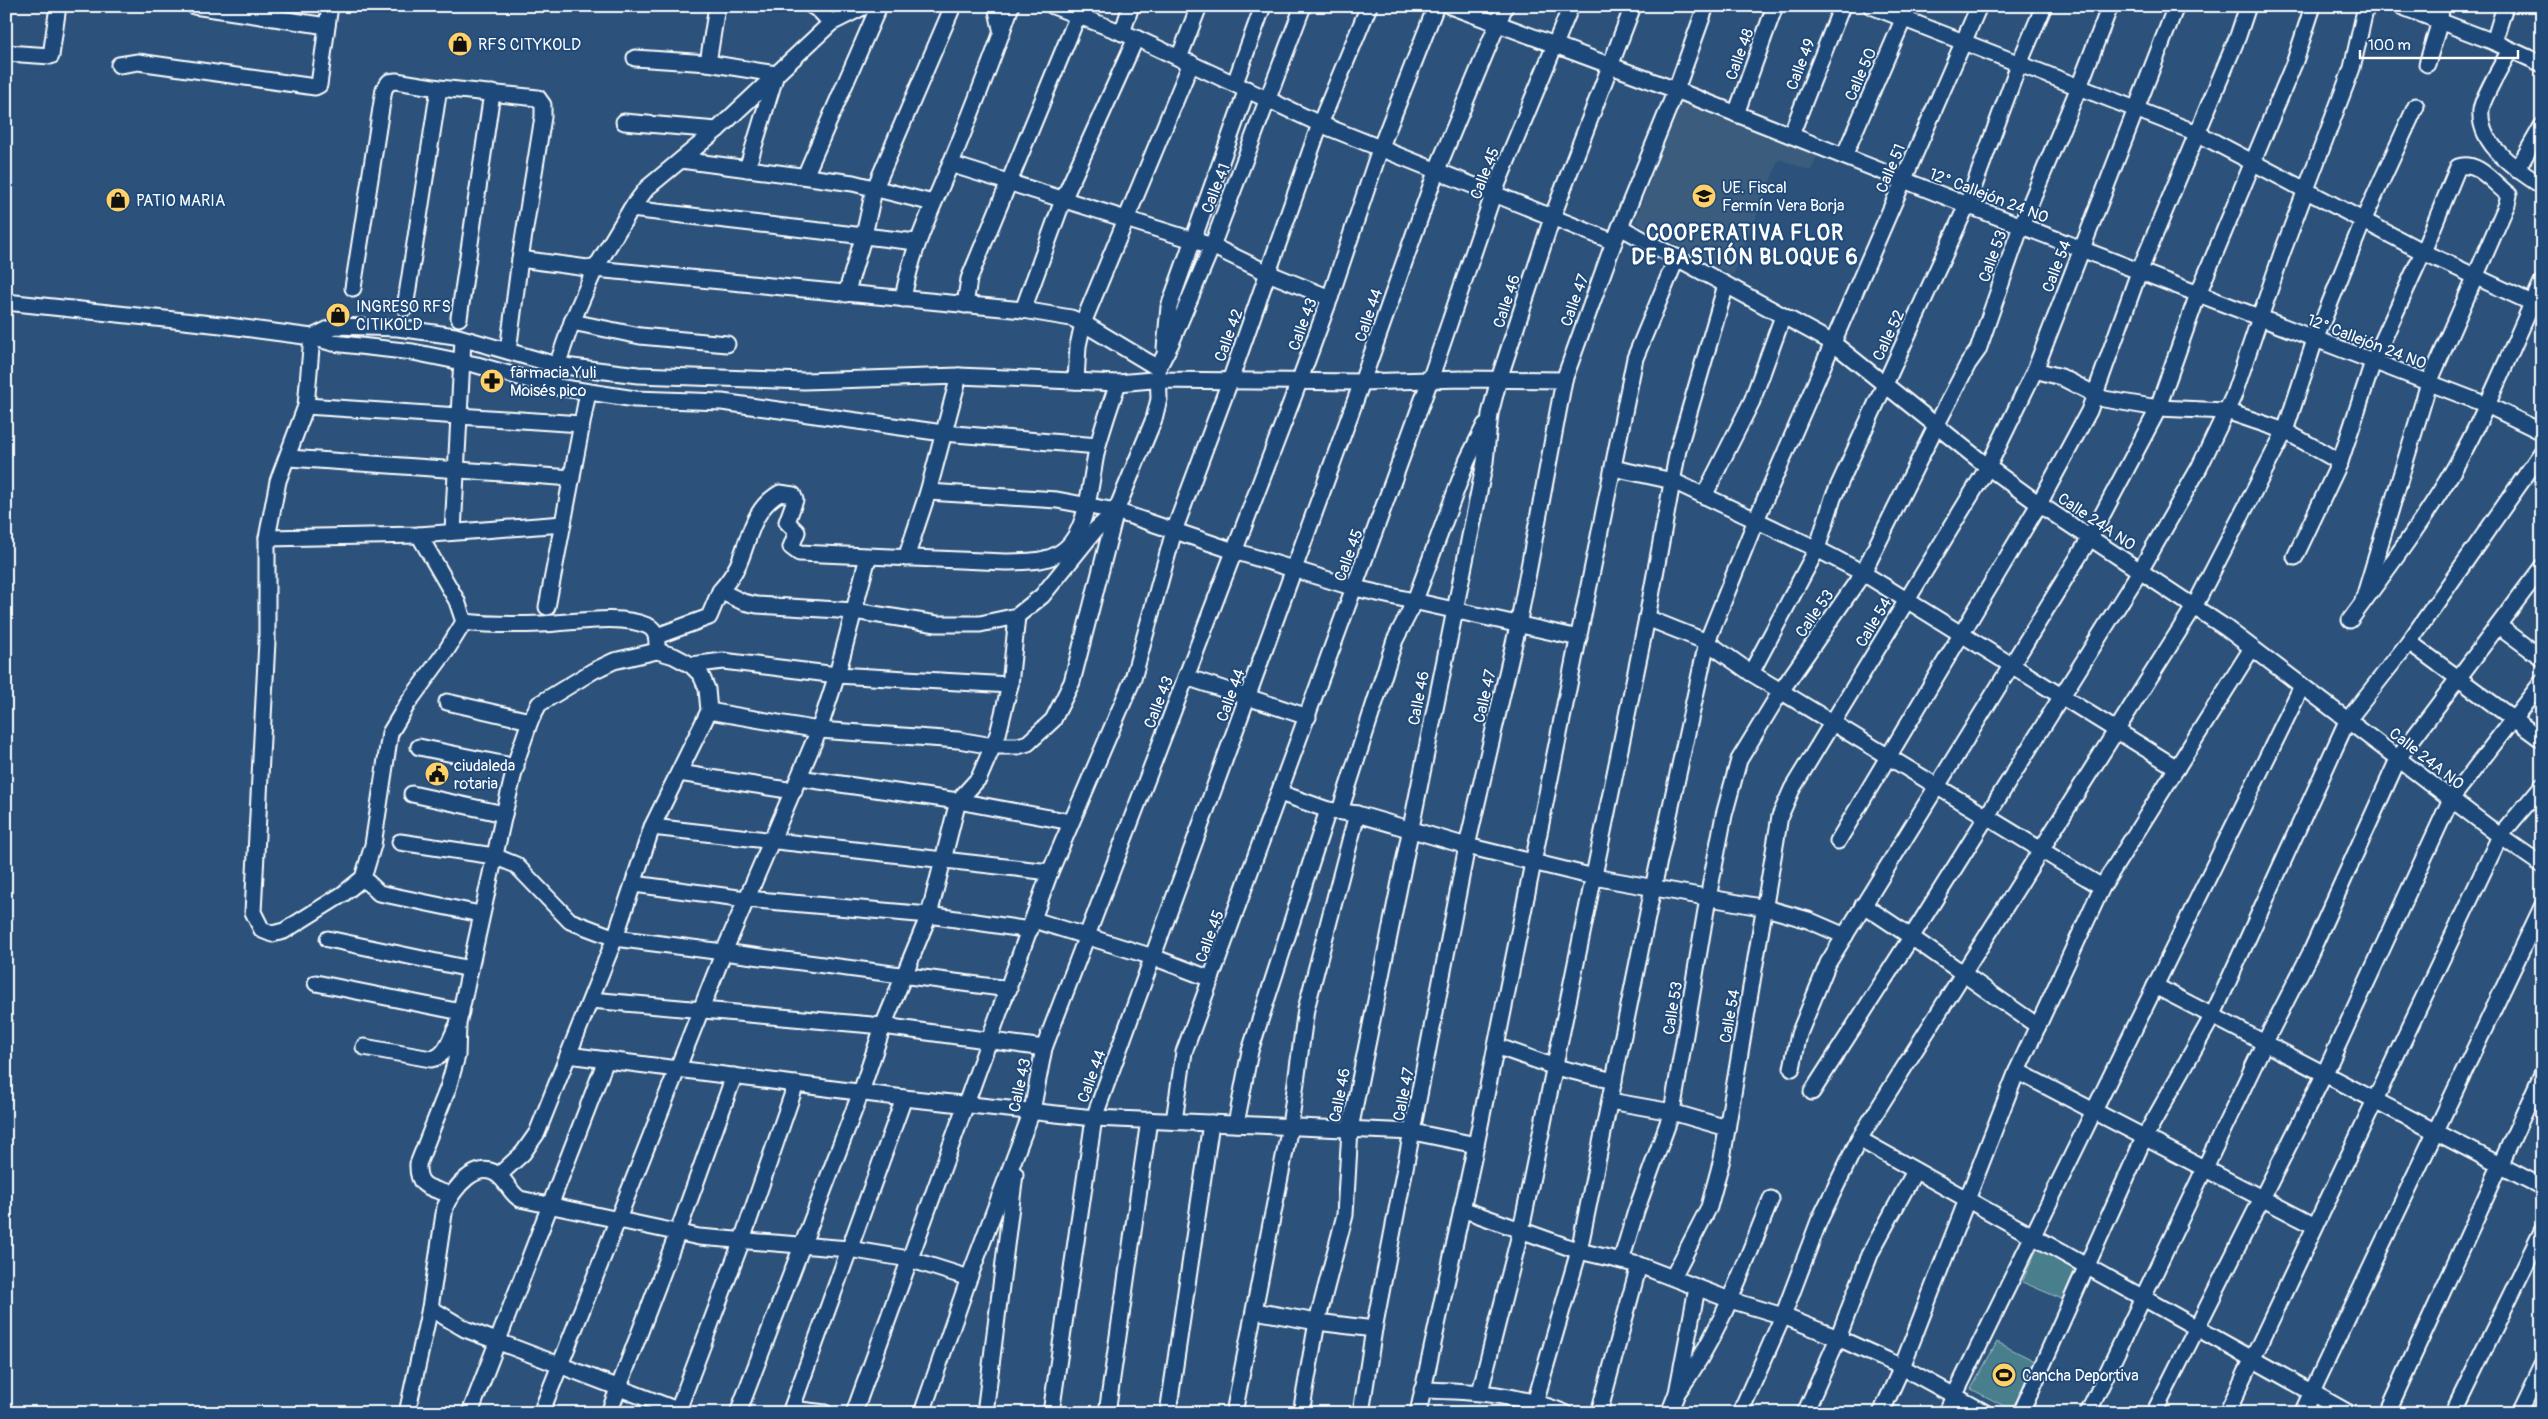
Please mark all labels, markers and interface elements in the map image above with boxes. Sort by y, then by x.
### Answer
street label: Calle 48 [1721,26,1759,83]
scale bar [2360,28,2518,60]
shop icon: RFS CITYKOLD [447,31,473,57]
place label: RFS CITYKOLD [478,35,581,55]
street label: Calle 49 [1782,36,1820,93]
text: 100 m [2368,36,2411,55]
street label: Calle 50 [1841,45,1881,104]
street label: Calle 51 [1872,141,1910,196]
street label: Calle 45 [1466,144,1504,202]
street label: Calle 41 [1197,161,1235,216]
street label: 12° Callejón 24 NO [1926,164,2051,228]
place label: UE. Fiscal Fermín Vera Borja [1722,178,1845,216]
school or university icon: UE. Fiscal Fermín Vera Borja [1691,183,1717,209]
shop icon: PATIO MARIA [105,187,131,213]
place label: PATIO MARIA [136,191,225,211]
district label: COOPERATIVA FLOR DE BASTIÓN BLOQUE 6 [1631,220,1859,271]
street label: Calle 53 [1974,228,2012,285]
street label: Calle 54 [2038,237,2076,295]
street label: Calle 47 [1556,271,1594,329]
street label: Calle 46 [1489,272,1525,331]
street label: Calle 44 [1351,286,1387,345]
street label: Calle 43 [1284,295,1322,353]
place label: INGRESO RFS CITIKOLD [356,297,451,335]
shop icon: INGRESO RFS CITIKOLD [325,302,351,328]
street label: Calle 42 [1210,306,1248,364]
street label: Calle 52 [1868,307,1909,364]
street label: 12° Callejón 24 NO [2304,310,2429,374]
place label: farmacia Yuli Moisés pico [510,363,596,401]
pharmacy icon: farmacia Yuli Moisés pico [479,368,505,394]
street label: Calle 24A NO [2054,489,2139,555]
street label: Calle 45 [1330,526,1368,584]
street label: Calle 53 [1791,586,1839,641]
street label: Calle 54 [1851,594,1896,651]
street label: Calle 44 [1212,666,1250,725]
street label: Calle 47 [1469,667,1501,725]
street label: Calle 46 [1404,669,1434,727]
street label: Calle 43 [1140,673,1178,731]
street label: Calle 24A NO [2385,723,2468,794]
place label: ciudaleda rotaria [454,756,515,794]
public building icon: ciudaleda rotaria [424,761,450,787]
street label: Calle 45 [1191,907,1229,965]
street label: Calle 53 [1659,980,1687,1036]
street label: Calle 54 [1715,988,1745,1045]
street label: Calle 44 [1073,1047,1111,1106]
street label: Calle 43 [1005,1056,1035,1114]
street label: Calle 47 [1389,1065,1419,1123]
street label: Calle 46 [1325,1066,1355,1124]
sports icon: Cancha Deportiva [1991,1362,2017,1388]
place label: Cancha Deportiva [2022,1366,2139,1386]

